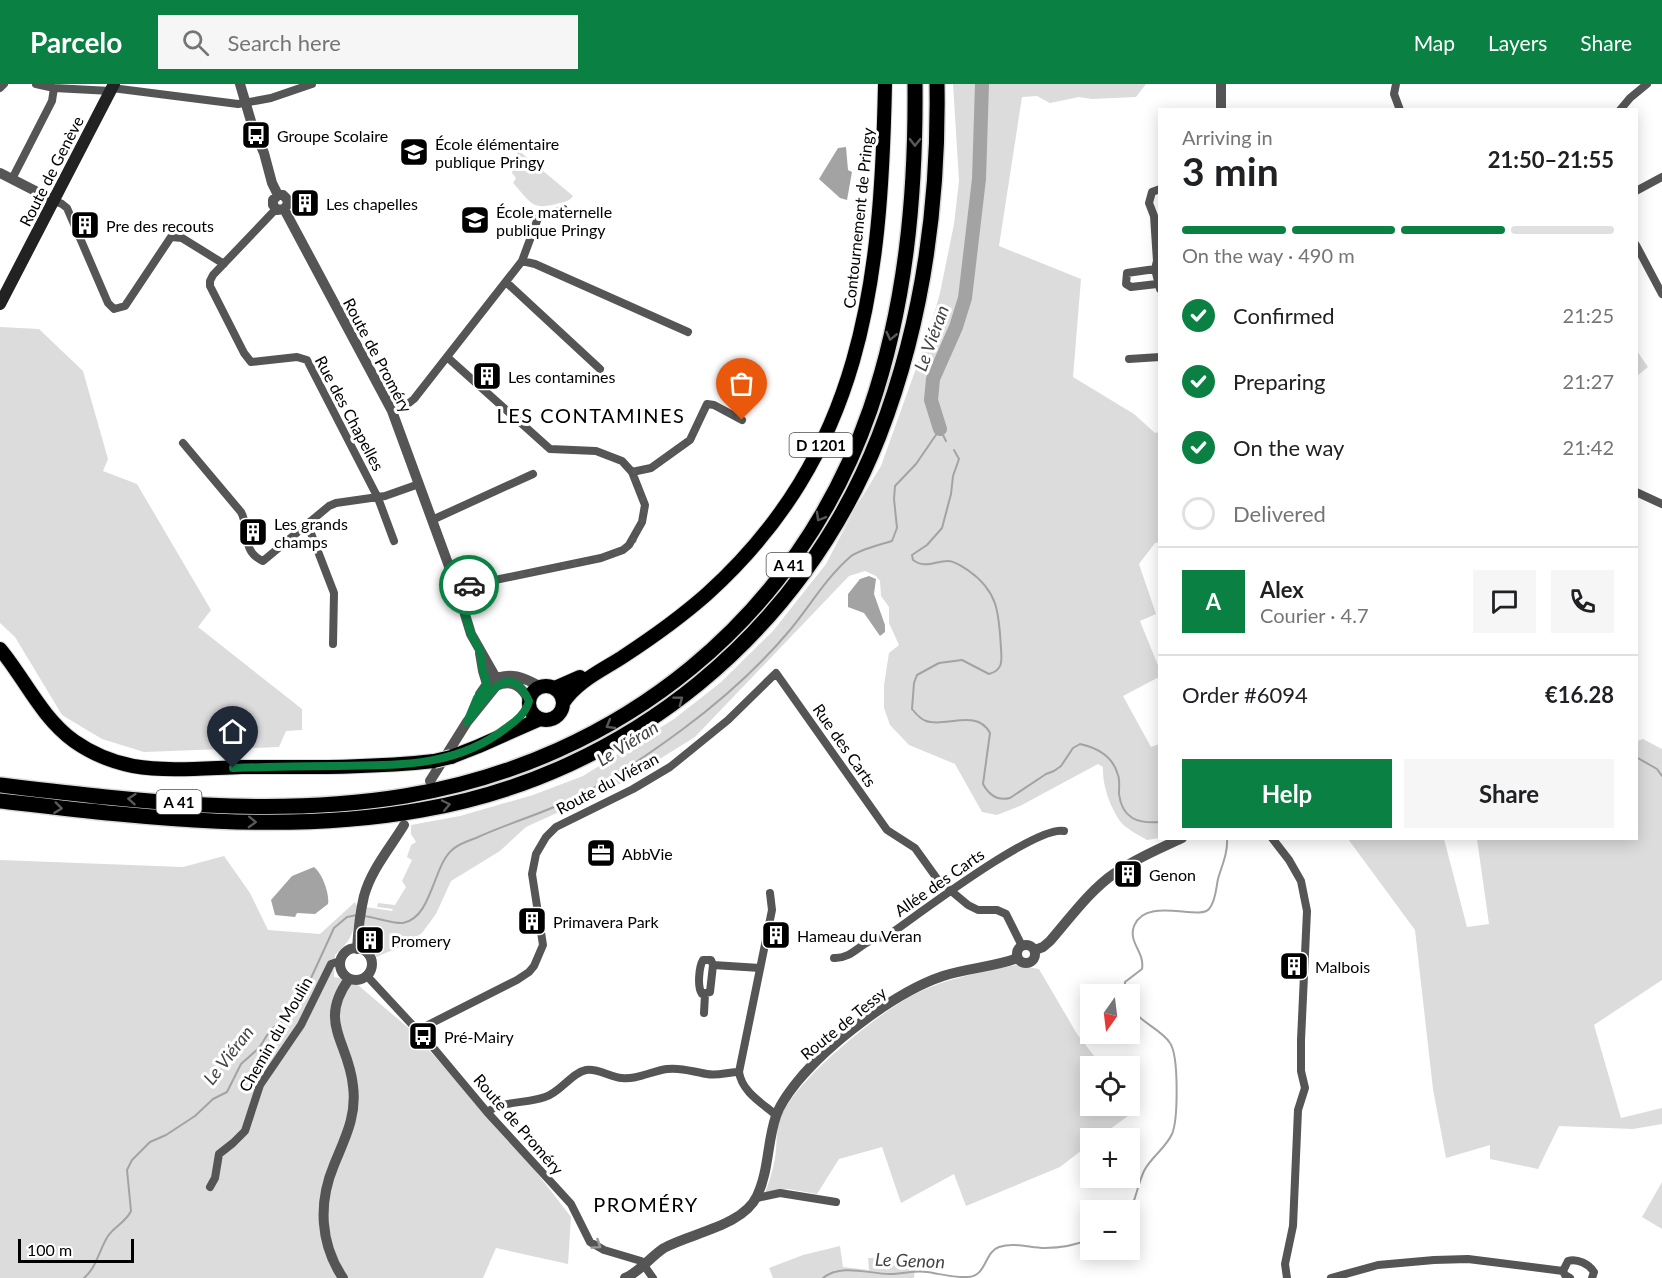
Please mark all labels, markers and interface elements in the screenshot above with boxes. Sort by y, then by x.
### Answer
search box [158,15,578,69]
text: Parcelo [30,25,122,59]
icon: search [179,26,212,59]
text: Search here [227,29,341,56]
text: Map [1414,30,1455,55]
text: Layers [1488,30,1547,55]
text: Share [1580,30,1632,55]
street label: Route de Genève [15,113,87,229]
bus stop icon: Groupe Scolaire [240,119,272,151]
text: Arriving in [1182,125,1273,149]
place label: Groupe Scolaire [277,126,388,145]
street label: Contournement de Pringy [839,126,877,309]
place label: École élémentaire publique Pringy [435,134,559,171]
school or university icon: École élémentaire publique Pringy [398,136,430,168]
one-way arrow [909,138,921,147]
text: 21:50–21:55 [1488,146,1614,173]
text: 3 min [1182,148,1279,194]
building icon: Les chapelles [289,187,321,219]
place label: Les chapelles [326,194,418,213]
place label: École maternelle publique Pringy [496,202,612,239]
school or university icon: École maternelle publique Pringy [459,204,491,236]
building icon: Pre des recouts [69,209,101,241]
place label: Pre des recouts [106,216,214,235]
text: On the way · 490 m [1182,243,1355,267]
street label: Route de Proméry [340,294,417,416]
icon: check [1182,299,1215,332]
water label: Le Viéran [909,302,953,374]
text: Confirmed [1233,302,1335,329]
text: 21:25 [1563,303,1614,327]
one-way arrow [885,330,898,340]
street label: Rue des Chapelles [312,352,388,474]
pin [716,358,767,420]
building icon: Les contamines [471,360,503,392]
icon: check [1182,365,1215,398]
place label: Les contamines [508,367,616,386]
icon: bag [725,367,758,400]
text: Preparing [1233,368,1325,395]
text: 21:27 [1563,369,1614,393]
district label: LES CONTAMINES [497,403,685,427]
icon: check [1182,431,1215,464]
road number: D 1201 [790,433,852,457]
text: On the way [1233,434,1344,461]
text: 21:42 [1563,435,1614,459]
text: Delivered [1233,500,1326,527]
one-way arrow [816,510,828,521]
place label: Les grands champs [274,514,348,551]
building icon: Les grands champs [237,516,269,548]
road number: A 41 [766,553,812,577]
courier [439,555,499,615]
icon: car [453,569,486,602]
button: chat [1473,570,1536,633]
button: phone [1551,570,1614,633]
text: Alex [1260,576,1304,603]
text: A [1206,588,1221,615]
text: Courier · 4.7 [1260,603,1369,627]
text: Order #6094 [1182,681,1308,708]
text: €16.28 [1545,681,1614,708]
one-way arrow [673,696,684,707]
street label: Rue des Carts [809,700,881,790]
pin [207,706,258,768]
icon: home [216,715,249,748]
water label: Le Viéran [592,716,662,770]
one-way arrow [605,718,616,729]
street label: Route du Viéran [553,748,661,818]
button: Help [1182,759,1392,828]
button: Share [1404,759,1614,828]
road number: A 41 [156,790,201,814]
one-way arrow [128,793,137,806]
one-way arrow [441,799,451,812]
one-way arrow [54,801,63,814]
one-way arrow [248,816,257,829]
office icon: AbbVie [585,837,617,869]
place label: AbbVie [622,844,673,863]
street label: Allée des Carts [891,844,987,920]
building icon: Genon [1112,858,1144,890]
place label: Genon [1149,865,1196,884]
building icon: Primavera Park [516,905,548,937]
place label: Primavera Park [553,912,659,931]
building icon: Hameau du Veran [760,919,792,951]
building icon: Promery [354,924,386,956]
place label: Hameau du Veran [797,926,922,945]
place label: Promery [391,931,451,950]
building icon: Malbois [1278,950,1310,982]
place label: Malbois [1315,957,1370,976]
street label: Chemin du Moulin [234,973,316,1095]
street label: Route de Tessy [796,982,890,1063]
north arrow [1080,984,1140,1044]
map controls [1080,984,1140,1260]
bus stop icon: Pré-Mairy [407,1020,439,1052]
water label: Le Viéran [198,1021,258,1089]
place label: Pré-Mairy [444,1027,515,1046]
button: locate [1080,1056,1140,1116]
street label: Route de Proméry [470,1070,568,1179]
button: + [1080,1128,1140,1188]
district label: PROMÉRY [593,1192,699,1216]
button: − [1080,1200,1140,1260]
scale bar [18,1236,134,1264]
one-way arrow [591,1238,602,1249]
text: 100 m [27,1240,72,1259]
water label: Le Genon [875,1248,945,1272]

